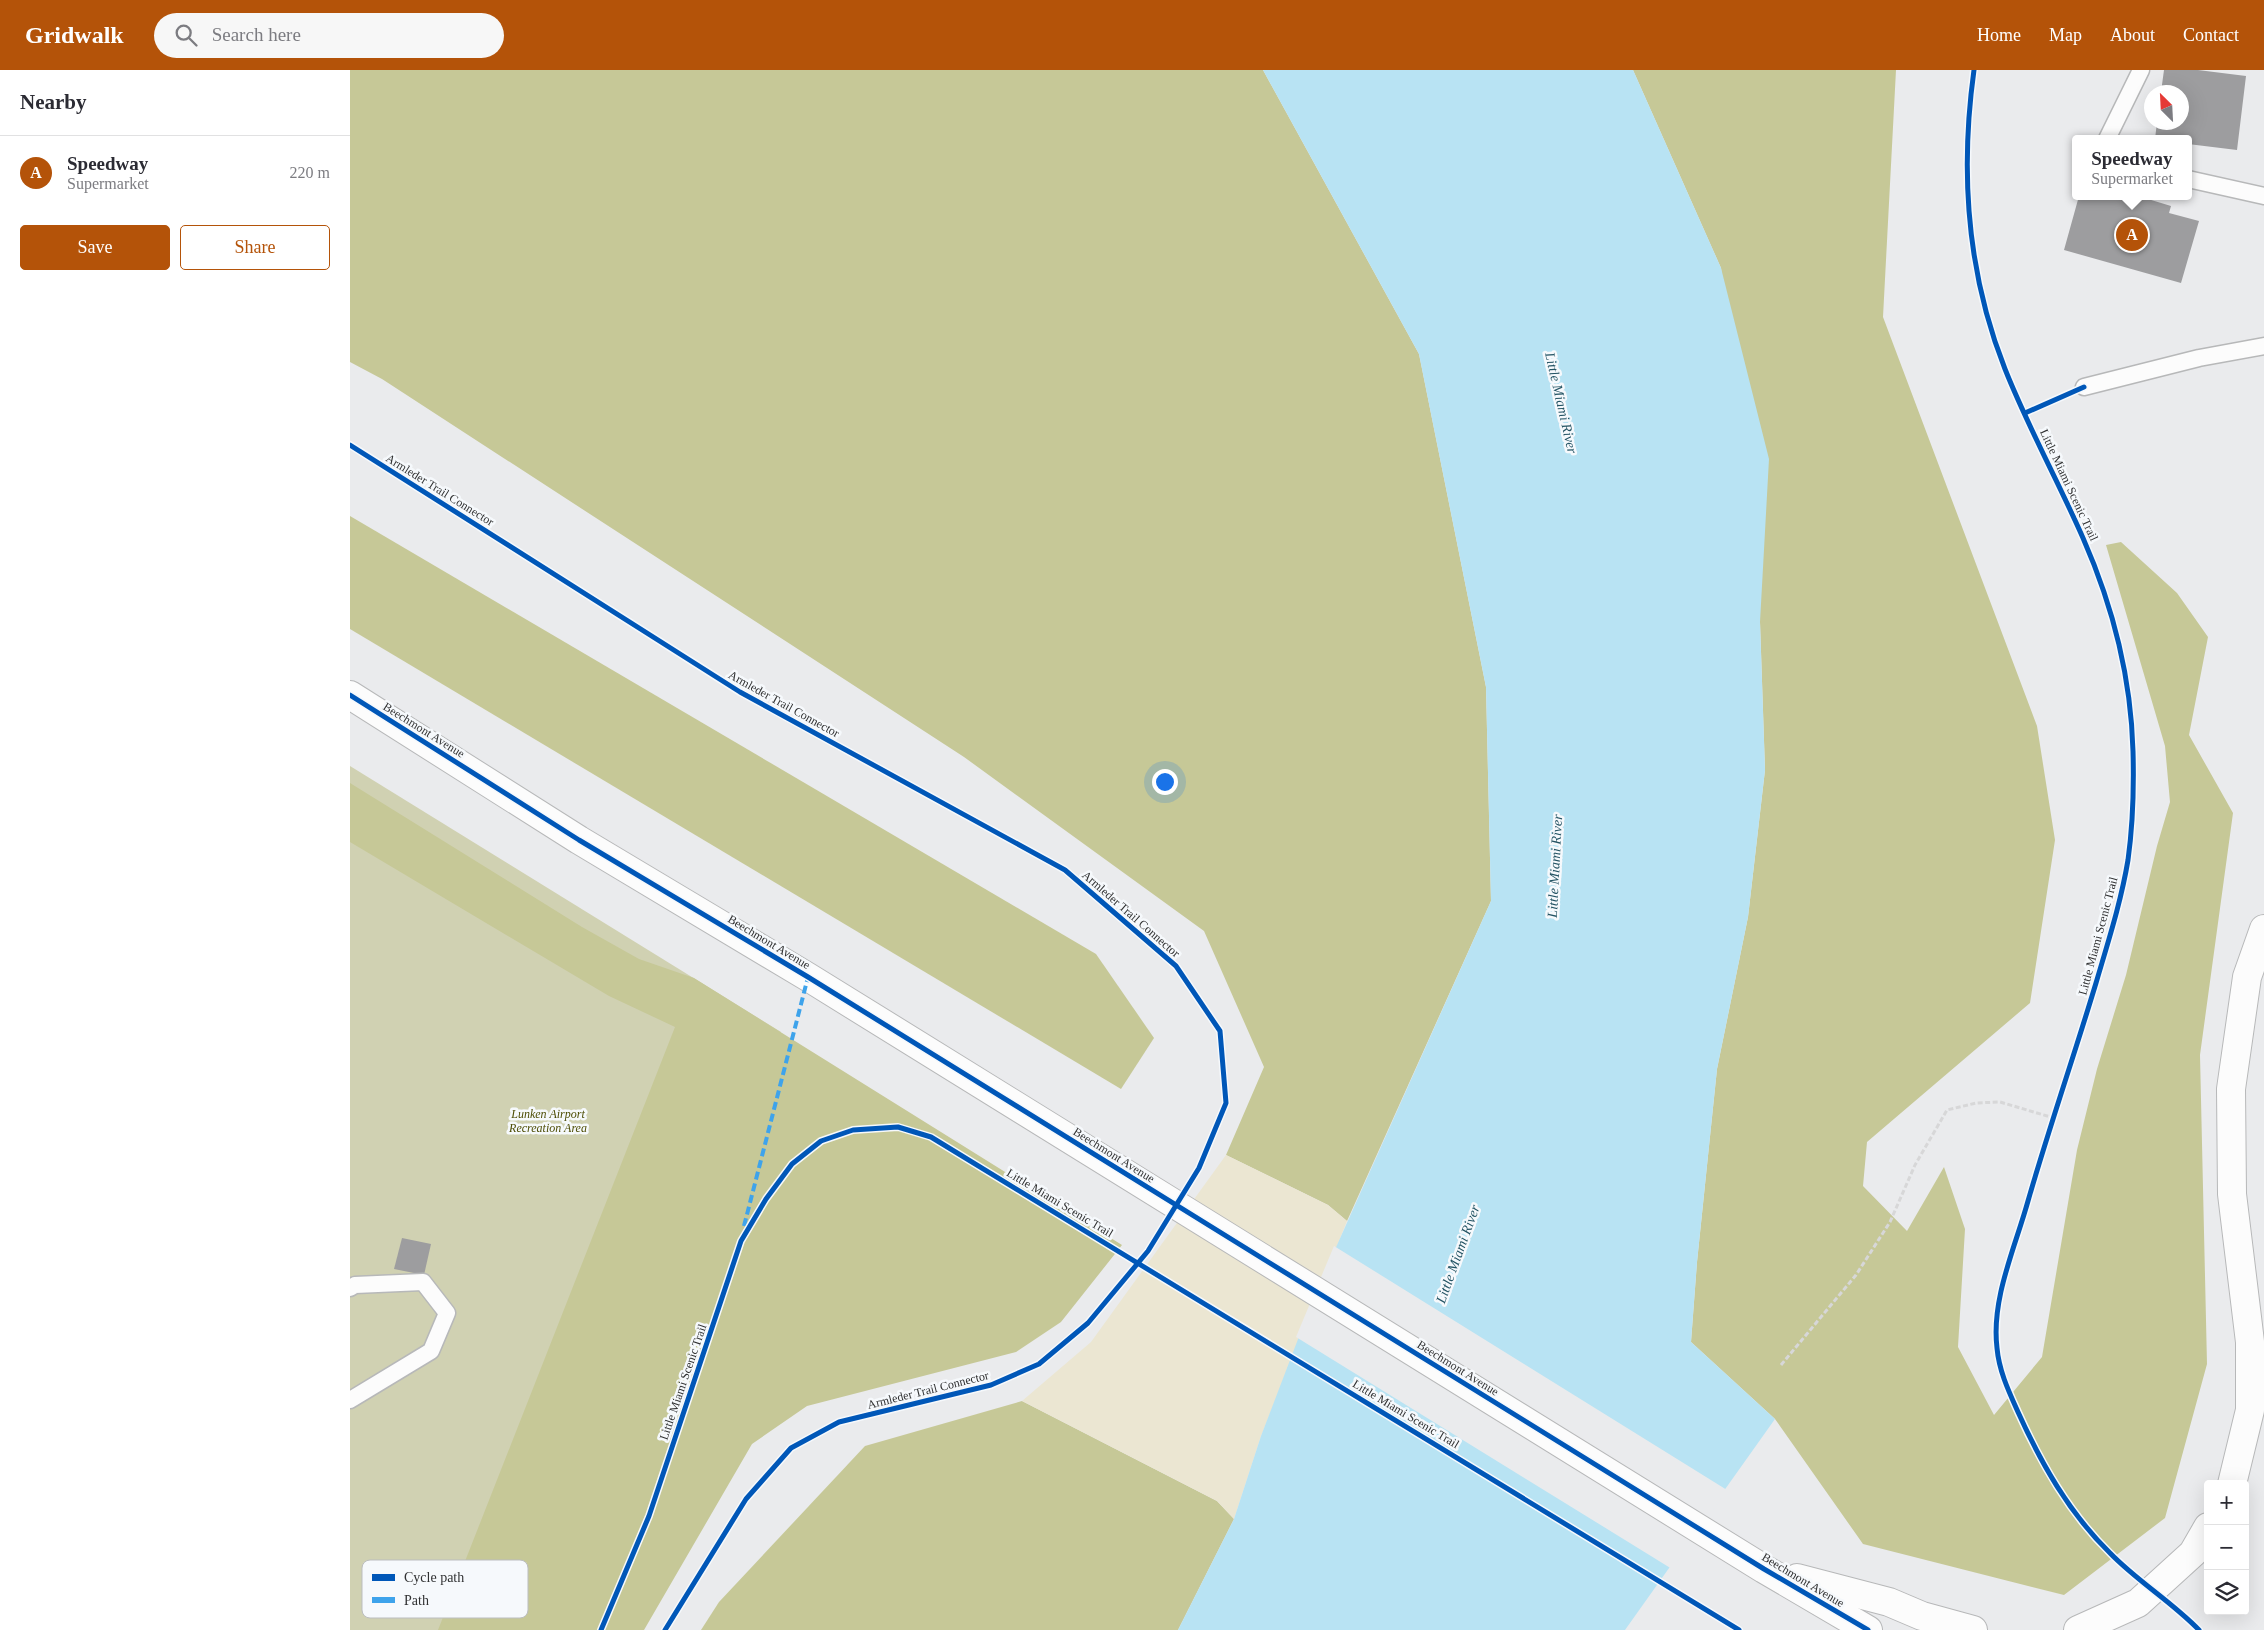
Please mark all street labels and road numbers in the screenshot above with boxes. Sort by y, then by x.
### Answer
street label: Little Miami Scenic Trail [2037,427,2101,544]
street label: Armleder Trail Connector [383,451,497,529]
street label: Armleder Trail Connector [726,668,842,740]
street label: Beechmont Avenue [381,699,467,761]
street label: Armleder Trail Connector [1079,868,1183,960]
street label: Little Miami Scenic Trail [2075,875,2121,997]
street label: Beechmont Avenue [725,912,813,972]
street label: Beechmont Avenue [1071,1124,1157,1186]
street label: Little Miami Scenic Trail [1004,1166,1116,1241]
street label: Little Miami Scenic Trail [657,1322,710,1442]
street label: Beechmont Avenue [1415,1337,1501,1399]
street label: Armleder Trail Connector [866,1368,990,1412]
street label: Little Miami Scenic Trail [1350,1377,1462,1452]
street label: Beechmont Avenue [1759,1550,1847,1610]

